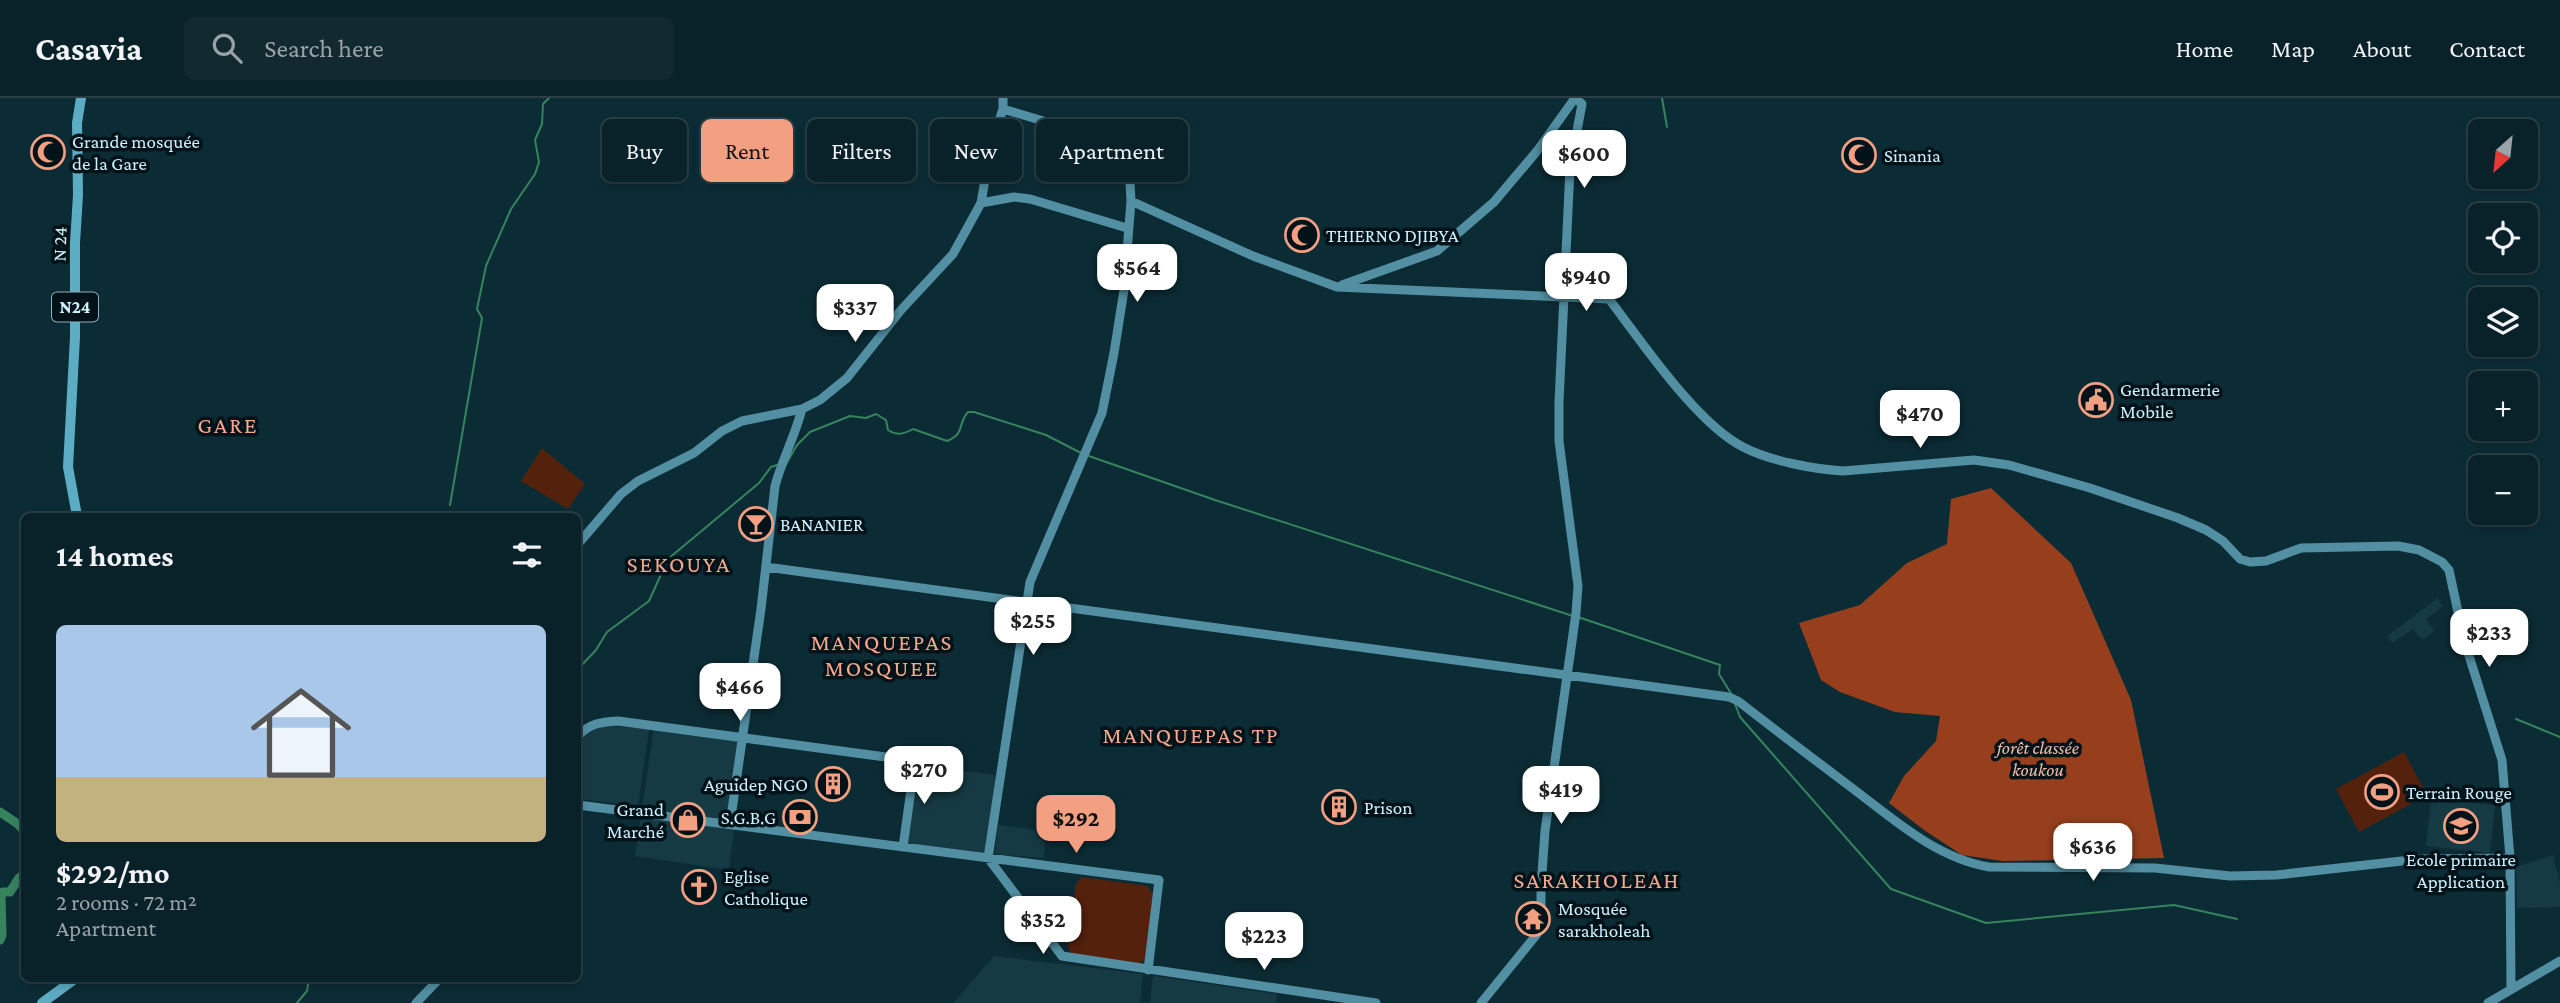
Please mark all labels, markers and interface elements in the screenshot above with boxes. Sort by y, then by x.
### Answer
search box [184,17,674,80]
icon: search [208,29,246,67]
text: Casavia [35,30,142,67]
text: Search here [264,34,384,63]
text: Home [2176,35,2233,62]
text: Map [2271,35,2315,62]
text: About [2353,35,2411,62]
text: Contact [2449,35,2525,62]
chip: Buy [602,119,687,182]
chip: Rent [701,119,793,182]
chip: Filters [807,119,916,182]
chip: New [930,119,1022,182]
chip: Apartment [1036,119,1188,182]
north arrow [2468,119,2538,189]
map controls [2468,119,2538,525]
pin: $600 [1543,130,1625,190]
place label: Grande mosquée de la Gare [72,131,200,174]
mosque icon: Grande mosquée de la Gare [29,133,67,171]
mosque icon: Sinania [1840,136,1878,174]
text: $600 [1558,140,1610,166]
place label: Sinania [1884,145,1941,166]
button: locate [2468,203,2538,273]
mosque icon: THIERNO DJIBYA [1283,216,1321,254]
place label: THIERNO DJIBYA [1326,225,1459,246]
street label: N 24 [48,226,71,262]
pin: $564 [1096,244,1178,304]
text: $564 [1113,254,1161,280]
pin: $940 [1545,254,1627,313]
text: $940 [1561,263,1611,289]
pin: $337 [814,285,896,344]
button: layers [2468,287,2538,357]
road number: N24 [52,292,98,322]
text: $337 [833,294,877,320]
button: + [2468,371,2538,441]
place label: Gendarmerie Mobile [2120,379,2220,422]
public building icon: Gendarmerie Mobile [2077,381,2115,419]
pin: $470 [1879,390,1961,450]
text: $470 [1896,400,1944,426]
district label: GARE [198,412,258,438]
button: − [2468,455,2538,525]
bar icon: BANANIER [737,505,775,543]
place label: BANANIER [780,514,864,535]
icon: filters [508,536,546,574]
text: 14 homes [56,539,174,572]
district label: SEKOUYA [627,551,731,577]
pin: $255 [992,598,1074,657]
text: $255 [1010,607,1056,633]
pin: $233 [2448,610,2530,669]
text: $233 [2466,619,2512,645]
district label: MANQUEPAS MOSQUEE [811,629,953,681]
pin: $466 [699,664,781,723]
icon: home [238,670,364,796]
text: $466 [715,673,765,699]
district label: MANQUEPAS TP [1103,722,1279,748]
park label: forêt classée koukou [1994,737,2079,780]
pin: $270 [883,746,965,806]
text: $270 [900,756,948,782]
building icon: Aguidep NGO [814,765,852,803]
pin: $419 [1520,766,1602,826]
sports icon: Terrain Rouge [2363,773,2401,811]
place label: Aguidep NGO [704,774,808,795]
text: $419 [1538,776,1584,802]
place label: Terrain Rouge [2406,782,2512,803]
building icon: Prison [1320,788,1358,826]
pin: $292 [1035,796,1117,855]
place label: Prison [1364,797,1412,818]
bank icon: S.G.B.G [781,798,819,836]
place label: Grand Marché [607,799,664,842]
shop icon: Grand Marché [669,801,707,839]
text: $292 [1052,805,1100,831]
place label: S.G.B.G [721,807,776,828]
school or university icon: Ecole primaire Application [2442,807,2480,845]
pin: $636 [2052,824,2134,883]
text: $636 [2069,833,2117,859]
place label: Ecole primaire Application [2406,849,2516,892]
text: $292/mo [56,856,170,889]
place label: Eglise Catholique [724,866,808,909]
district label: SARAKHOLEAH [1514,867,1680,893]
church icon: Eglise Catholique [680,868,718,906]
text: 2 rooms · 72 m² [56,889,197,915]
pin: $352 [1002,896,1084,956]
place label: Mosquée sarakholeah [1558,898,1650,941]
temple icon: Mosquée sarakholeah [1514,900,1552,938]
text: $352 [1020,906,1066,932]
pin: $223 [1223,912,1305,972]
text: Apartment [56,915,156,941]
text: $223 [1241,922,1287,948]

